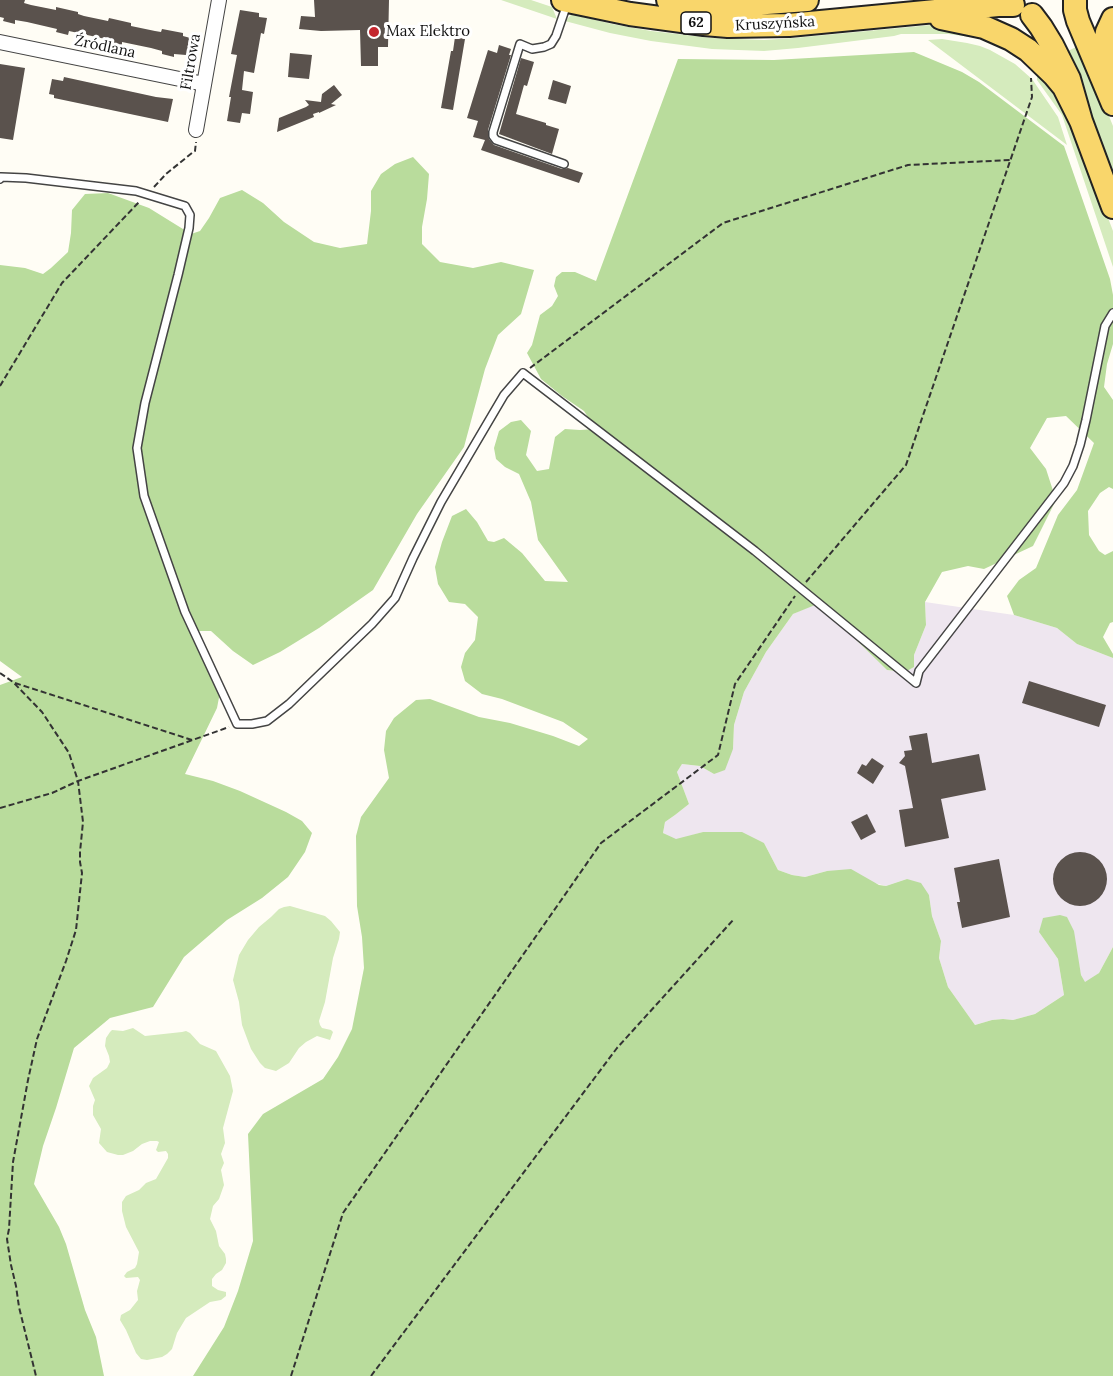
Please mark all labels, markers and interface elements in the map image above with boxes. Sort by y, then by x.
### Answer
road number: 62 [681,12,711,34]
street label: Kruszyńska [735,13,815,35]
place label: Max Elektro [386,23,470,41]
marker: Max Elektro [367,25,381,39]
street label: Źródlana [73,32,137,62]
street label: Filtrowa [177,32,205,92]

